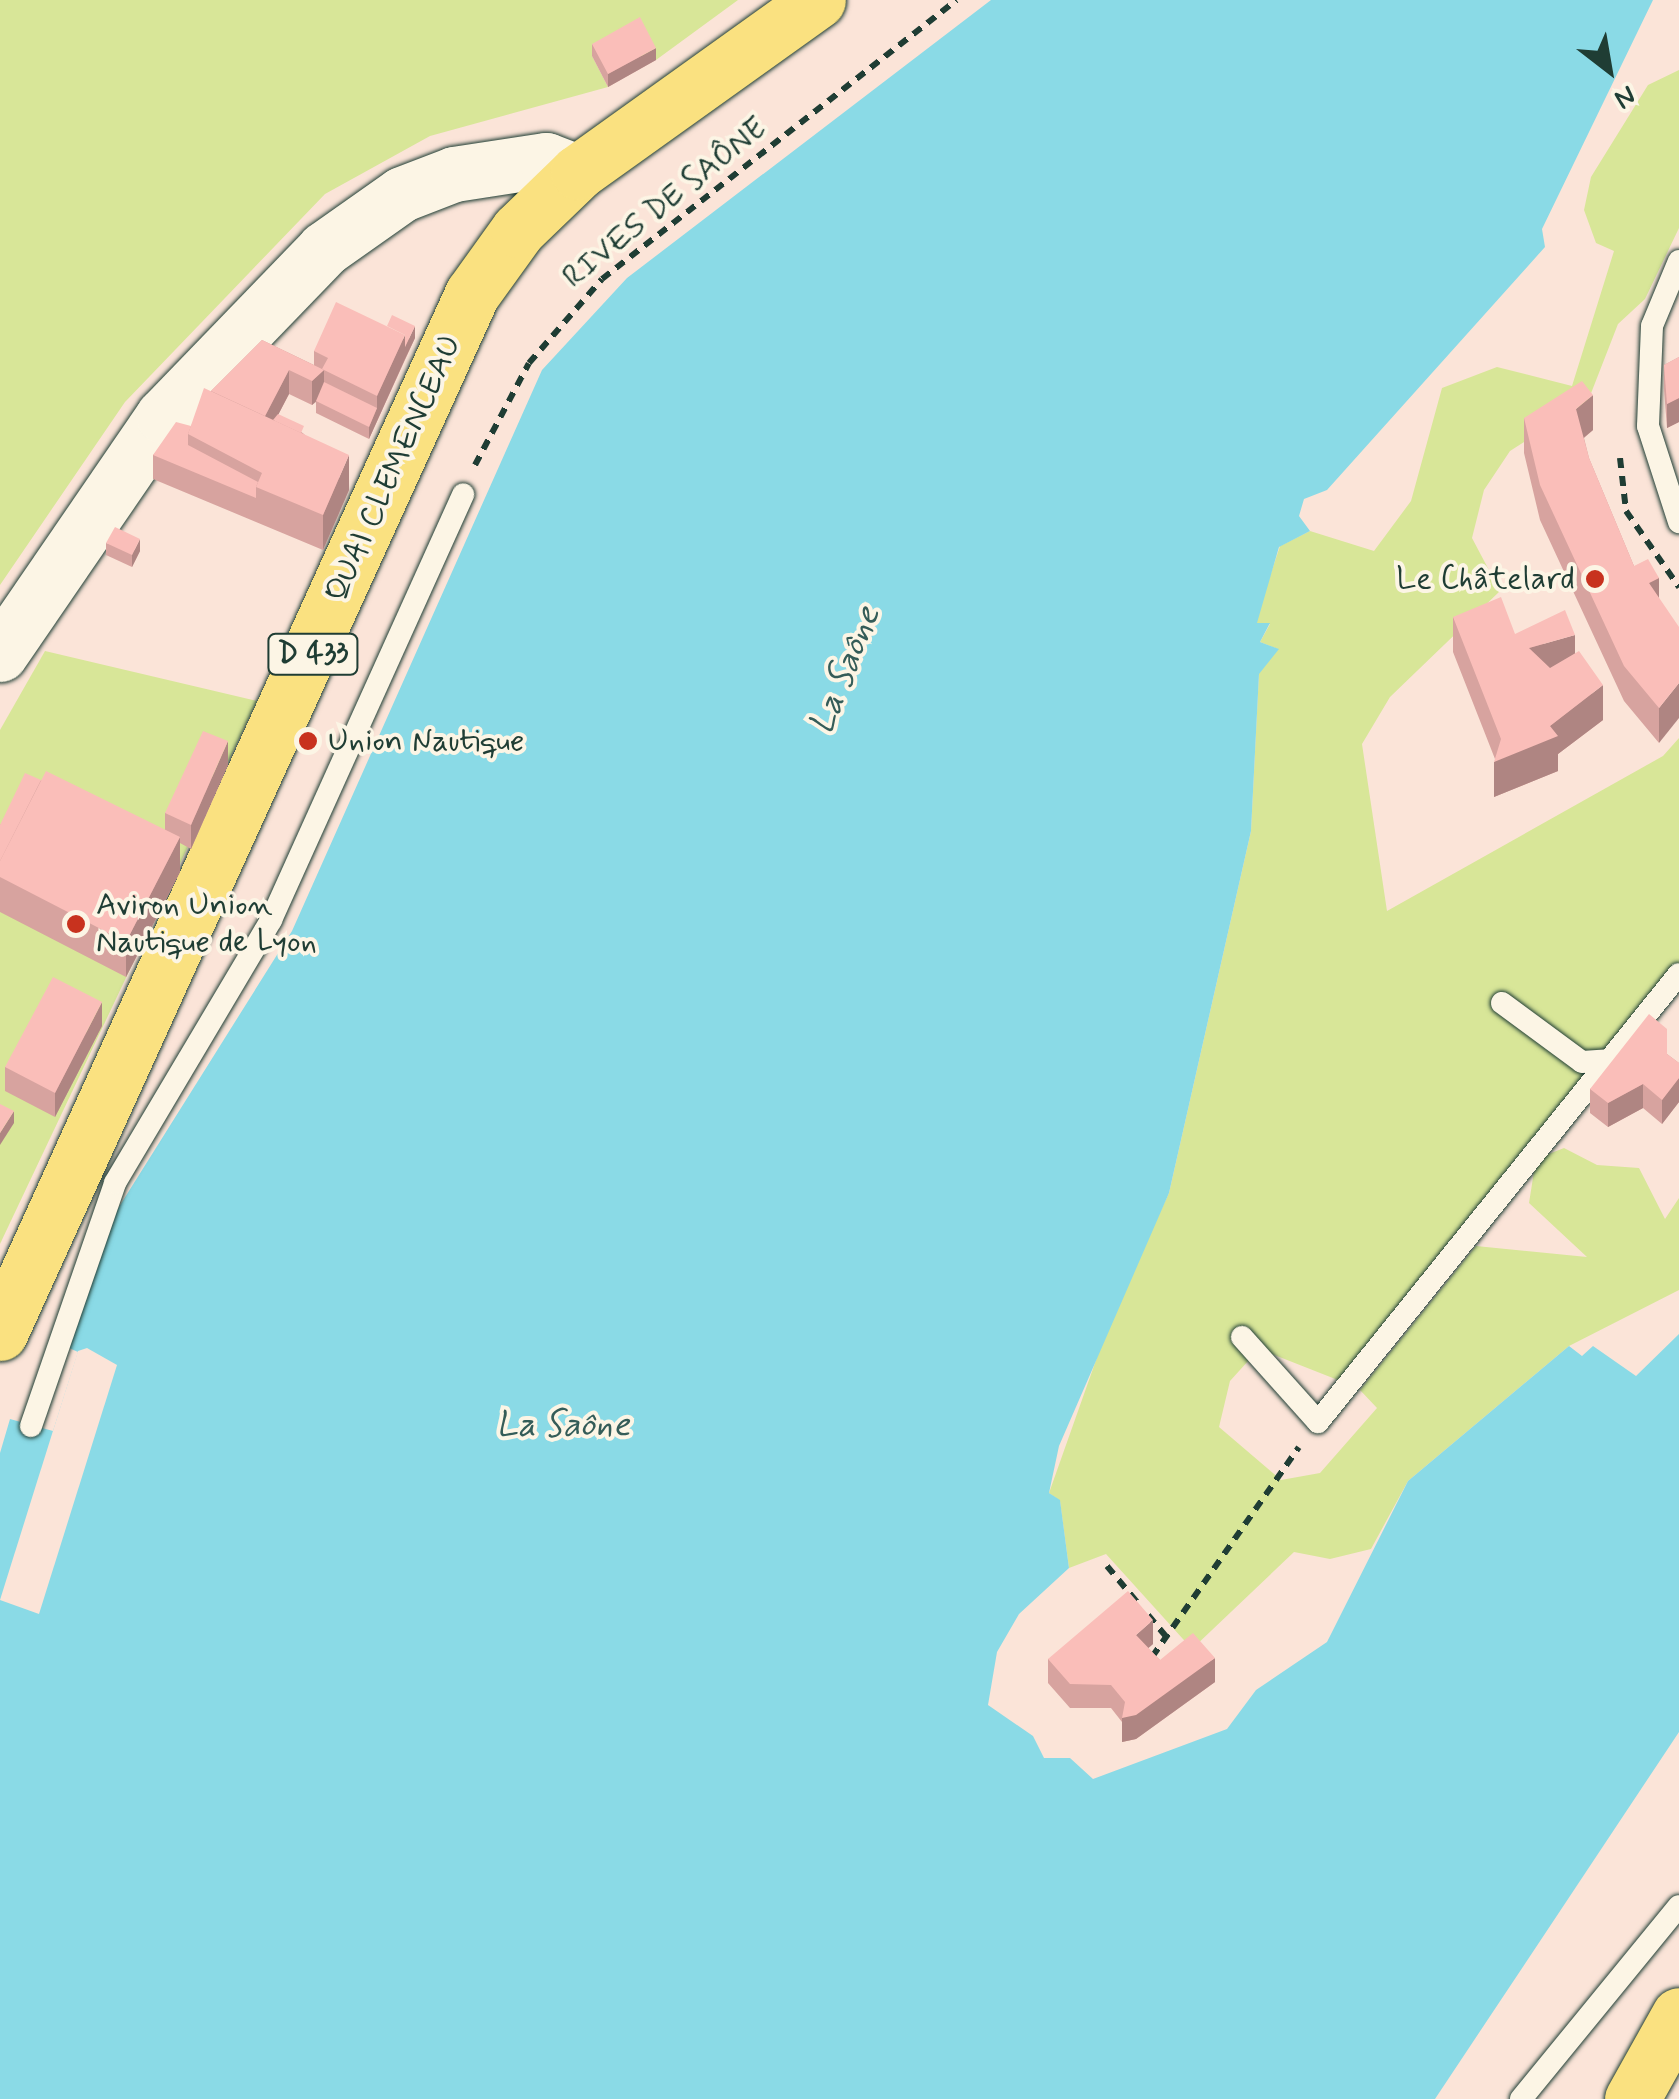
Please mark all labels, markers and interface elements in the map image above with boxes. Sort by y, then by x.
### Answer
north arrow [1559,20,1659,120]
text: N [1607,75,1642,117]
street label: RIVES DE SAÔNE [555,109,775,297]
street label: QUAI CLEMENCEAU [318,330,470,608]
place label: Le Châtelard [1390,560,1575,598]
marker: Le Châtelard [1584,568,1606,590]
water label: La Saône [800,599,890,741]
road number: D 433 [266,629,360,679]
place label: Union Nautique [328,722,525,760]
marker: Union Nautique [297,730,319,752]
place label: Aviron Union Nautique de Lyon [96,887,331,962]
marker: Aviron Union Nautique de Lyon [65,913,87,935]
water label: La Saône [495,1404,631,1446]

